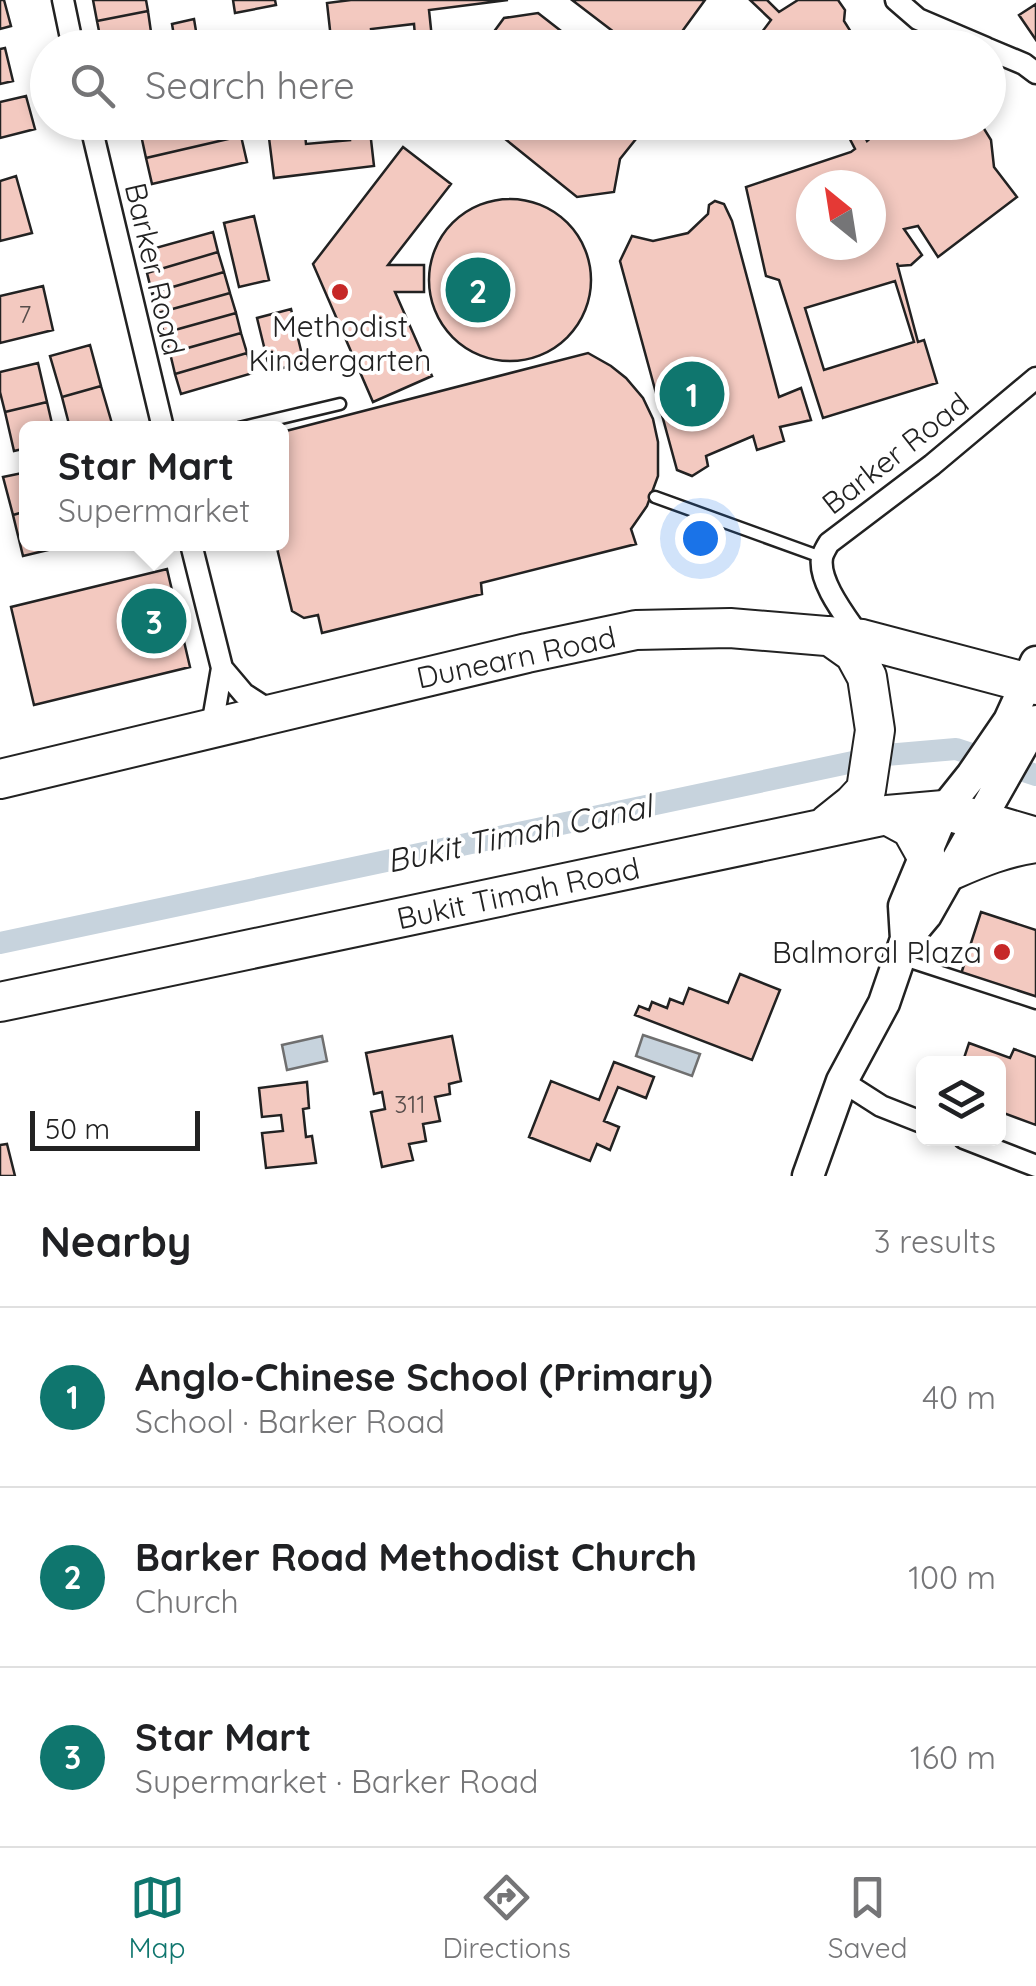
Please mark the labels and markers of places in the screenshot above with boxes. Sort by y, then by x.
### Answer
pin: 2 [446,252,510,328]
marker: Methodist Kindergarten [329,281,351,303]
place label: Methodist Kindergarten [249,307,431,379]
pin: 1 [660,356,724,432]
pin: 3 [122,584,186,658]
place label: Balmoral Plaza [772,933,982,971]
marker: Balmoral Plaza [991,941,1013,963]

